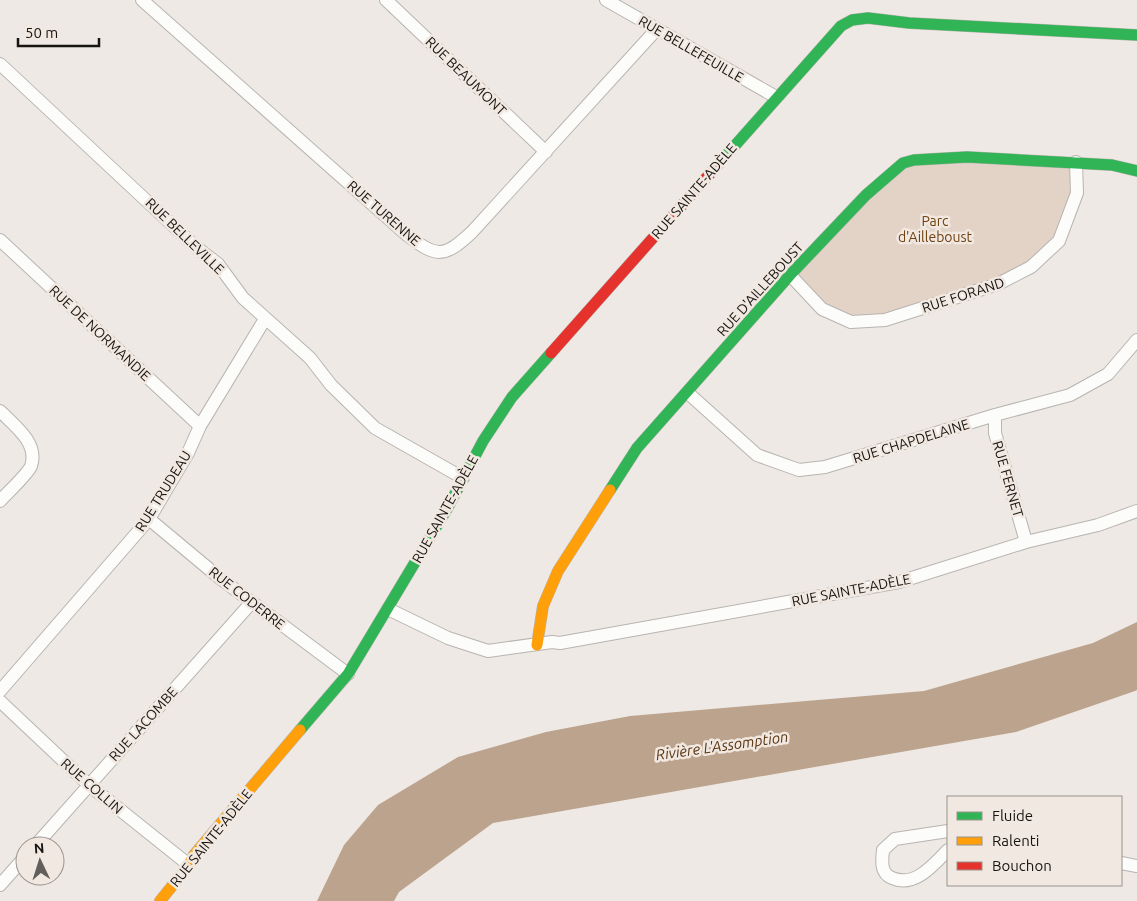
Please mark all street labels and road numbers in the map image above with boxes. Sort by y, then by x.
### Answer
street label: RUE BELLEFEUILLE [636,12,746,86]
street label: RUE BEAUMONT [422,34,510,119]
street label: RUE SAINTE-ADÈLE [648,139,740,242]
street label: RUE TURENNE [344,177,424,249]
street label: RUE BELLEVILLE [142,195,228,278]
street label: RUE D'AILLEBOUST [714,239,806,339]
street label: RUE FORAND [920,274,1006,316]
street label: RUE DE NORMANDIE [46,282,154,384]
street label: RUE CHAPDELAINE [851,416,971,466]
street label: RUE FERNET [989,439,1027,519]
street label: RUE TRUDEAU [132,448,194,534]
street label: RUE SAINTE-ADÈLE [408,452,481,566]
street label: RUE CODERRE [206,563,288,633]
street label: RUE SAINTE-ADÈLE [790,570,912,609]
street label: RUE LACOMBE [106,684,180,764]
street label: RUE COLLIN [58,755,126,817]
street label: RUE SAINTE-ADÈLE [166,785,255,890]

